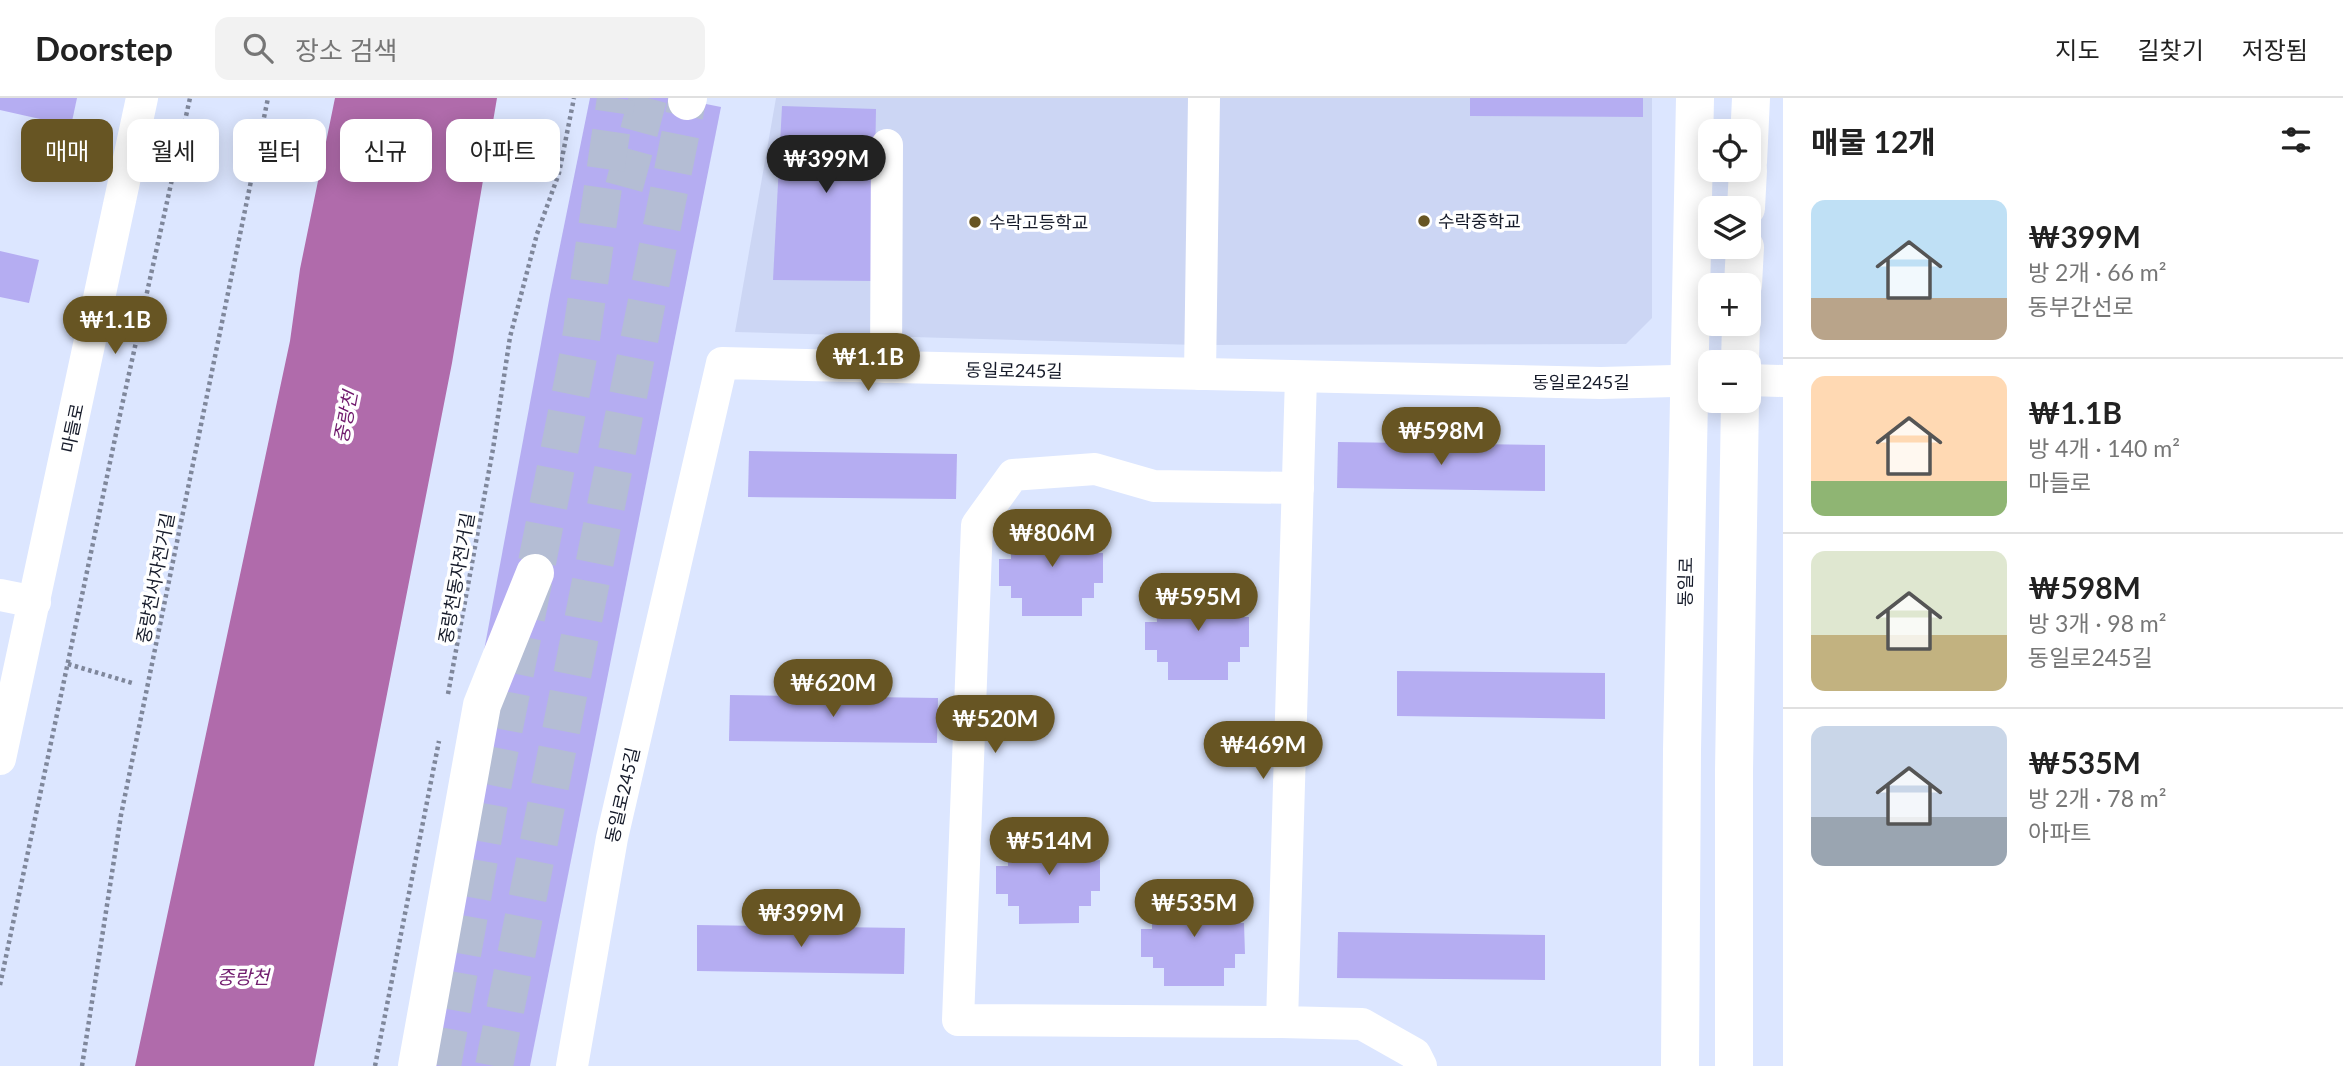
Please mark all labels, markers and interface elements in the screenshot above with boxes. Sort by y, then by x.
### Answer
search box [215,17,705,80]
text: Doorstep [35,28,173,68]
icon: search [239,29,277,67]
text: 장소 검색 [295,34,397,66]
text: 지도 [2055,35,2100,64]
text: 길찾기 [2138,35,2204,64]
text: 저장됨 [2242,35,2308,64]
chip: 매매 [21,119,113,182]
chip: 월세 [127,119,219,182]
chip: 필터 [233,119,326,182]
chip: 신규 [340,119,432,182]
chip: 아파트 [446,119,560,182]
map controls [1698,119,1761,413]
button: locate [1698,119,1761,182]
icon: filters [2277,121,2315,159]
text: 매물 12개 [1811,123,1936,159]
pin: ₩399M [777,136,875,195]
text: ₩399M [783,144,869,172]
button: layers [1698,196,1761,259]
place label: 수락중학교 [1438,210,1521,232]
place label: 수락고등학교 [989,211,1088,233]
marker: 수락중학교 [1416,213,1432,229]
marker: 수락고등학교 [967,214,983,230]
text: ₩399M [2028,218,2141,254]
icon: home [1867,228,1951,312]
text: 방 2개 · 66 m² [2028,258,2166,286]
button: + [1698,273,1761,336]
text: 동부간선로 [2028,292,2134,320]
pin: ₩1.1B [66,296,164,356]
text: ₩1.1B [79,305,151,333]
pin: ₩1.1B [819,334,917,393]
text: ₩1.1B [832,342,904,370]
button: − [1698,350,1761,413]
street label: 동일로245길 [965,358,1063,382]
street label: 동일로245길 [1532,371,1630,393]
water label: 중랑천 [329,388,362,445]
text: ₩1.1B [2028,394,2122,430]
street label: 마들로 [56,401,88,455]
icon: home [1867,404,1951,488]
pin: ₩598M [1392,408,1490,467]
text: ₩598M [1398,416,1484,444]
text: 방 4개 · 140 m² [2028,434,2180,462]
text: 마들로 [2028,468,2091,496]
pin: ₩806M [1003,510,1101,569]
street label: 중랑천서자전거길 [132,511,178,645]
street label: 중랑천동자전거길 [434,511,478,645]
text: ₩806M [1009,518,1095,546]
street label: 동일로 [1674,557,1696,607]
text: ₩598M [2028,569,2141,605]
pin: ₩595M [1149,574,1247,633]
icon: home [1867,579,1951,663]
text: ₩595M [1155,582,1241,610]
text: 방 3개 · 98 m² [2028,609,2166,637]
text: 동일로245길 [2028,643,2153,671]
pin: ₩620M [784,660,882,719]
text: ₩620M [790,668,876,696]
pin: ₩520M [946,696,1044,755]
text: ₩520M [952,704,1038,732]
pin: ₩469M [1214,722,1312,781]
text: ₩469M [1220,730,1306,758]
text: ₩535M [2028,744,2141,780]
street label: 동일로245길 [600,745,644,845]
icon: home [1867,754,1951,838]
text: 방 2개 · 78 m² [2028,784,2166,812]
pin: ₩514M [1000,818,1098,877]
text: 아파트 [2028,818,2091,846]
text: ₩514M [1006,826,1092,854]
pin: ₩535M [1145,880,1243,939]
text: ₩535M [1151,888,1237,916]
pin: ₩399M [752,890,850,949]
text: ₩399M [758,898,844,926]
water label: 중랑천 [217,965,271,988]

